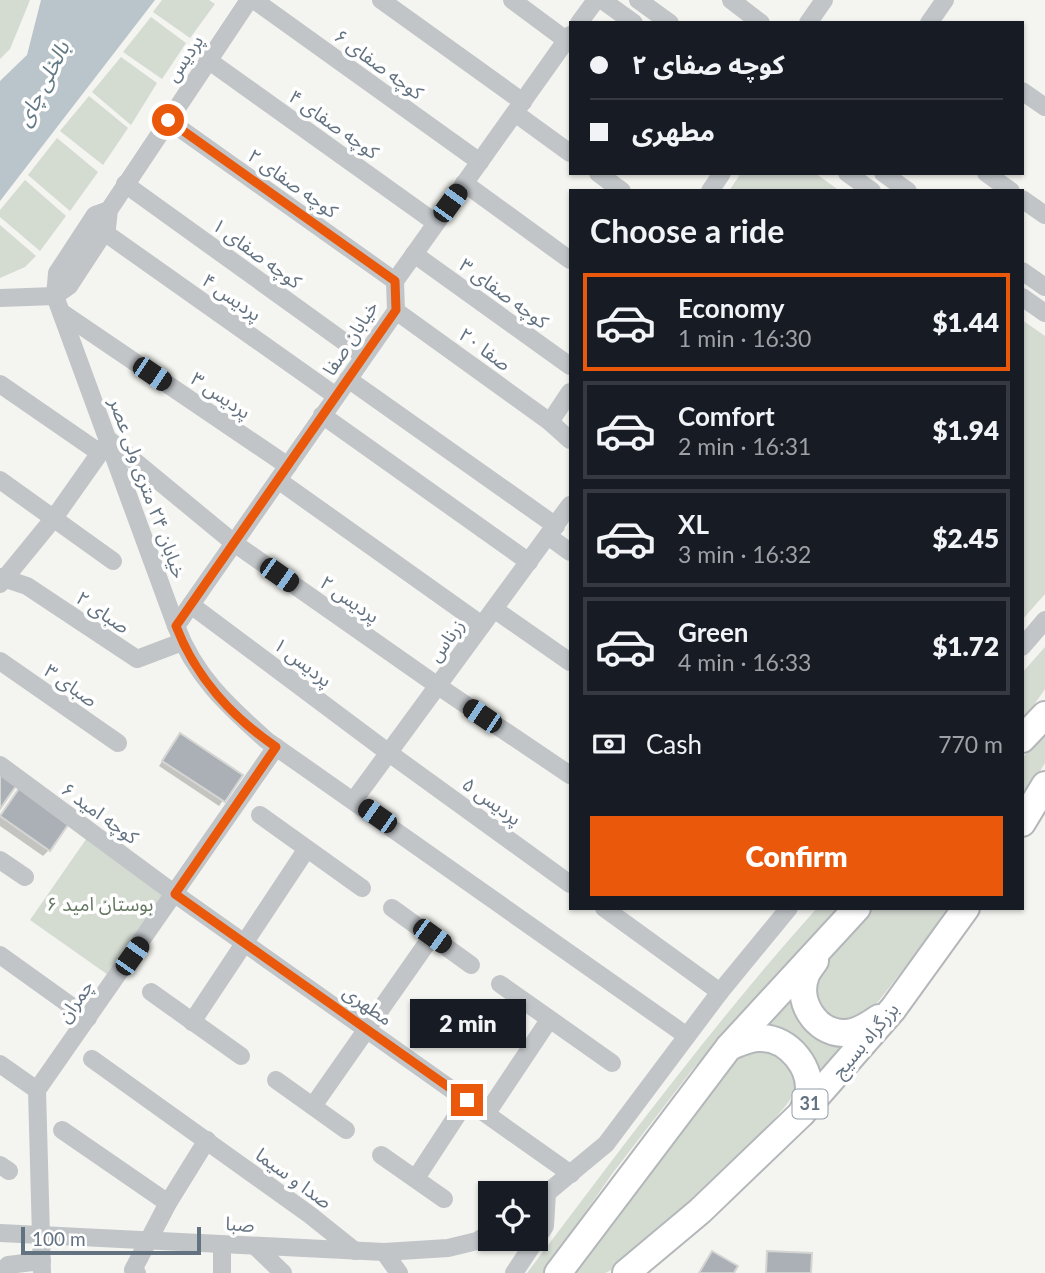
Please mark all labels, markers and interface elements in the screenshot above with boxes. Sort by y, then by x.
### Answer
street label: کوچه صفای ۶ [329,24,429,106]
street label: پردیس [160,30,209,87]
water label: بالخلی چای [10,36,77,131]
text: کوچه صفای ۲ [632,48,784,80]
street label: کوچه صفای ۴ [284,84,385,165]
route start [152,104,184,136]
text: مطهری [632,115,715,147]
street label: کوچه صفای ۲ [243,143,344,224]
car [430,180,471,226]
text: Choose a ride [590,211,784,250]
street label: کوچه صفای ۱ [207,213,307,295]
street label: کوچه صفای ۳ [454,253,554,335]
street label: پردیس ۴ [197,268,266,327]
icon: car [594,291,657,354]
text: Economy [678,292,784,324]
street label: خیابان صفا [317,296,382,379]
text: $1.44 [932,306,999,338]
street label: صفا ۲۰ [455,322,516,375]
text: 1 min · 16:30 [678,324,811,352]
car [129,354,176,394]
street label: پردیس ۳ [186,366,256,425]
street label: خیابان ۲۴ متری ولی عصر [104,394,192,581]
icon: car [594,399,657,462]
text: Comfort [678,400,775,432]
text: $1.94 [932,414,999,446]
text: 2 min · 16:31 [678,432,811,460]
icon: car [594,507,657,570]
text: XL [678,508,709,540]
text: $2.45 [932,522,999,554]
text: 3 min · 16:32 [678,540,811,568]
car [256,554,303,596]
street label: پردیس ۲ [315,570,384,629]
street label: صبای ۲ [72,585,134,638]
street label: زرناس [422,614,470,666]
icon: car [594,615,657,678]
text: Green [678,616,748,648]
text: $1.72 [932,630,999,662]
street label: پردیس ۱ [268,632,337,693]
text: 4 min · 16:33 [678,648,811,676]
street label: صبای ۳ [40,658,102,711]
car [459,696,506,736]
icon: cash [590,725,628,763]
text: Cash [646,728,702,760]
text: 770 m [938,730,1003,758]
street label: پردیس ۵ [457,772,526,831]
street label: کوچه امید ۶ [56,777,144,851]
car [354,795,401,837]
button: Confirm [590,816,1003,896]
park label: بوستان امید ۶ [47,892,153,916]
car [409,915,456,957]
car [112,933,153,979]
street label: چمران [52,975,99,1028]
street label: مطهری [339,979,397,1031]
street label: بزرگراه بسیج [826,997,906,1085]
callout: 2 min [409,998,525,1048]
text: 2 min [439,1009,497,1037]
route end [451,1084,483,1116]
road number: 31 [792,1090,828,1119]
street label: صدا و سیما [251,1142,337,1214]
map controls [478,1181,548,1251]
button: locate [478,1181,548,1251]
street label: صبا [225,1211,255,1236]
scale bar [21,1224,201,1256]
text: 100 m [32,1227,86,1250]

